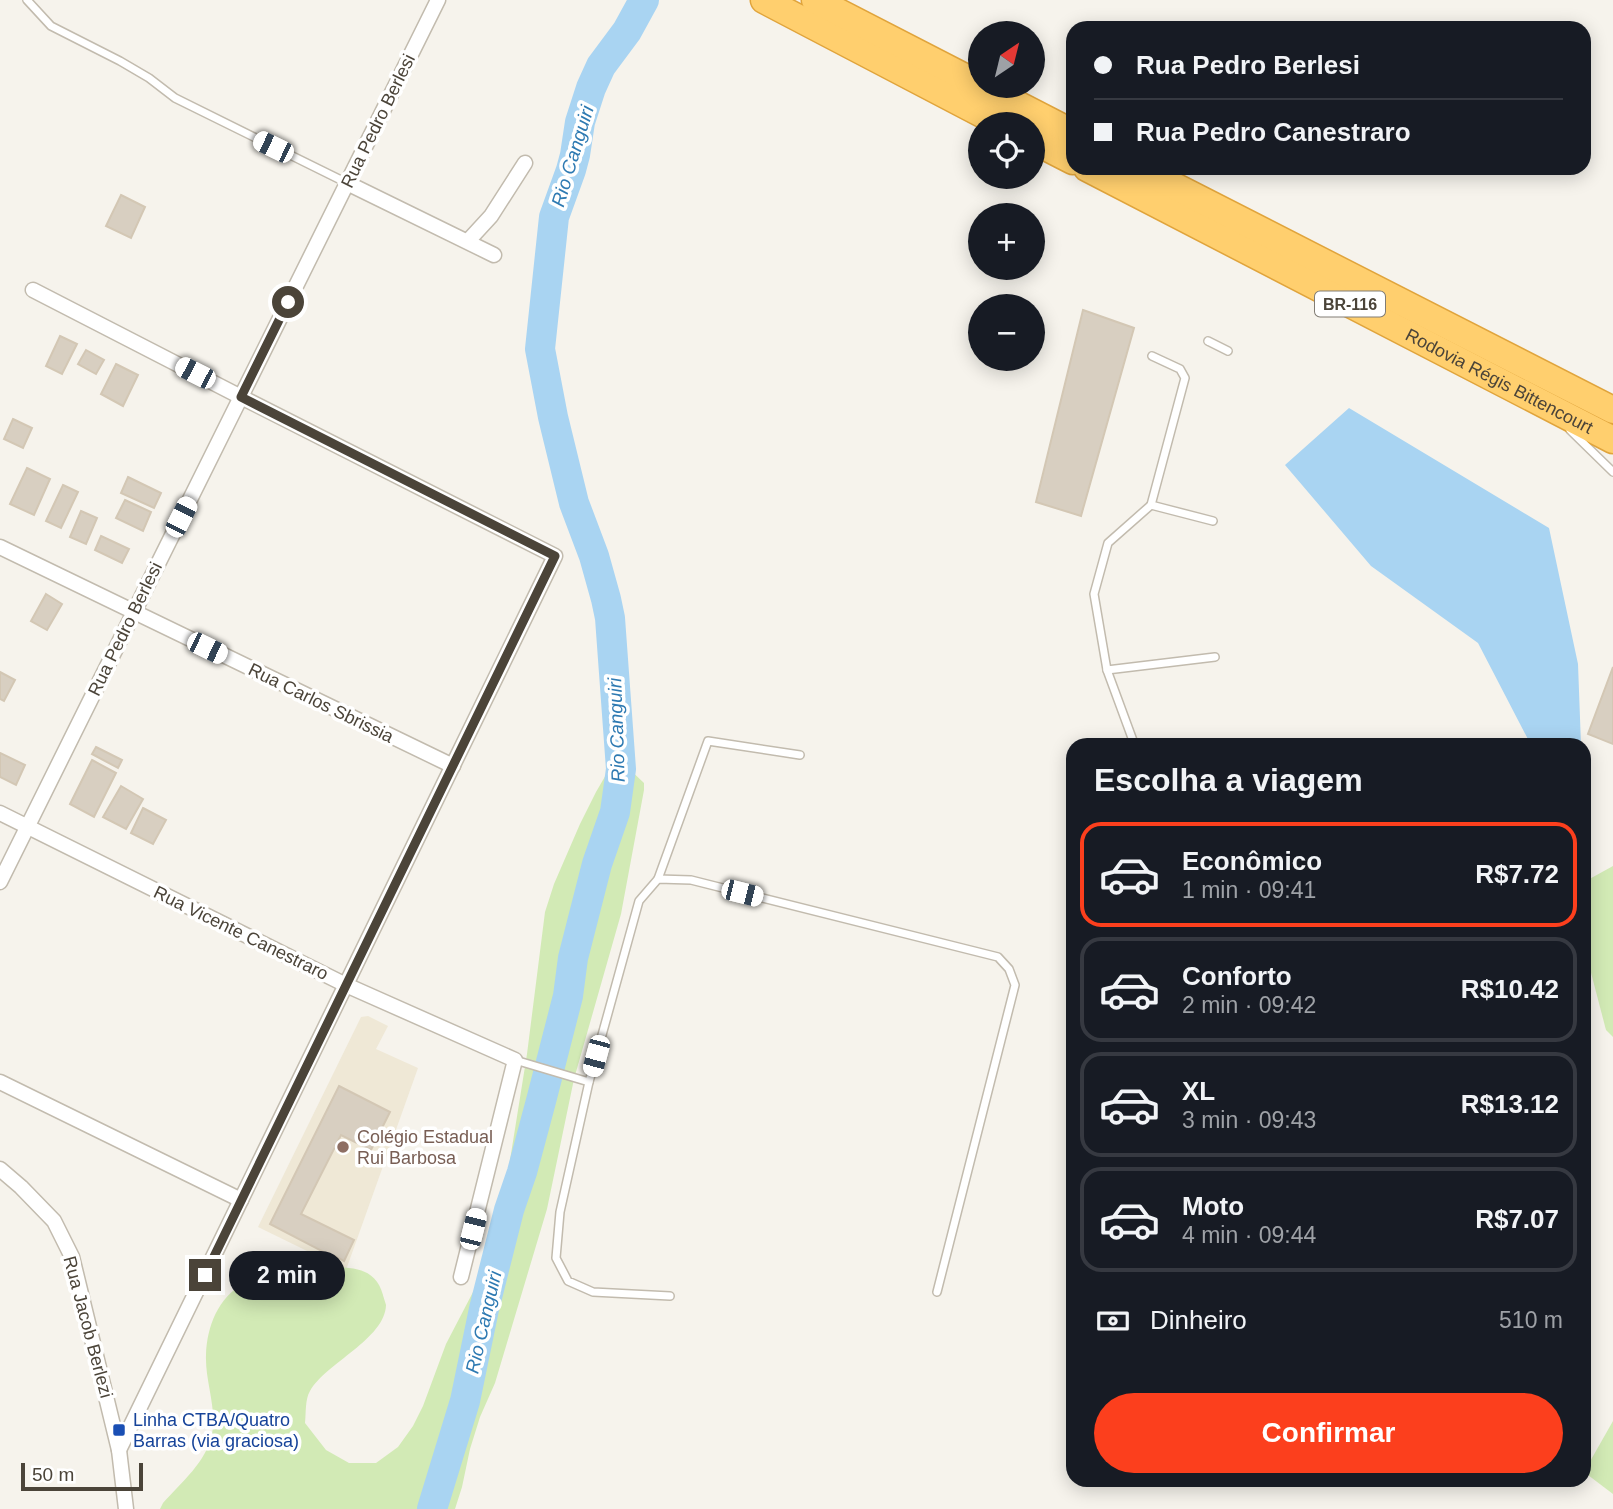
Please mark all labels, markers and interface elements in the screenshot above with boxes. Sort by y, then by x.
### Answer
north arrow [968,21,1045,98]
map controls [968,21,1045,371]
text: Rua Pedro Berlesi [1136,50,1360,80]
street label: Rua Pedro Berlesi [337,51,419,191]
water label: Rio Canguiri [547,102,598,209]
button: locate [968,112,1045,189]
text: Rua Pedro Canestraro [1136,117,1411,147]
car [250,128,297,166]
button: + [968,203,1045,280]
route start [272,286,304,318]
road number: BR-116 [1315,292,1385,316]
button: − [968,294,1045,371]
street label: Rodovia Régis Bittencourt [1402,324,1596,438]
car [172,354,219,392]
car [163,494,200,540]
street label: Rua Pedro Berlesi [84,559,166,699]
car [184,629,231,667]
street label: Rua Carlos Sbrissia [245,659,398,747]
water label: Rio Canguiri [604,677,629,783]
text: Escolha a viagem [1094,762,1363,798]
icon: car [1098,843,1161,906]
text: Econômico [1182,846,1322,876]
text: R$7.72 [1475,859,1559,889]
text: 1 min · 09:41 [1182,877,1316,903]
car [720,878,765,908]
street label: Rua Vicente Canestraro [150,882,332,984]
icon: car [1098,958,1161,1021]
text: Conforto [1182,961,1292,991]
text: R$10.42 [1461,974,1559,1004]
text: 2 min · 09:42 [1182,992,1316,1018]
car [581,1033,612,1079]
icon: car [1098,1073,1161,1136]
text: XL [1182,1076,1215,1106]
text: R$13.12 [1461,1089,1559,1119]
text: 3 min · 09:43 [1182,1107,1316,1133]
place label: Colégio Estadual Rui Barbosa [357,1127,493,1168]
marker: Colégio Estadual Rui Barbosa [335,1139,351,1155]
icon: car [1098,1188,1161,1251]
text: Moto [1182,1191,1244,1221]
text: R$7.07 [1475,1204,1559,1234]
car [458,1206,489,1252]
text: 4 min · 09:44 [1182,1222,1316,1248]
callout: 2 min [230,1250,345,1300]
street label: Rua Jacob Berlezi [59,1254,117,1400]
route end [189,1259,221,1291]
text: 2 min [257,1262,317,1288]
water label: Rio Canguiri [461,1268,506,1375]
icon: cash [1094,1302,1132,1340]
text: Dinheiro [1150,1305,1247,1335]
text: 510 m [1499,1307,1563,1333]
button: Confirmar [1094,1393,1563,1473]
place label: Linha CTBA/Quatro Barras (via graciosa) [133,1410,299,1451]
marker: Linha CTBA/Quatro Barras (via graciosa) [111,1422,127,1438]
scale bar [21,1460,144,1492]
text: 50 m [32,1464,74,1485]

